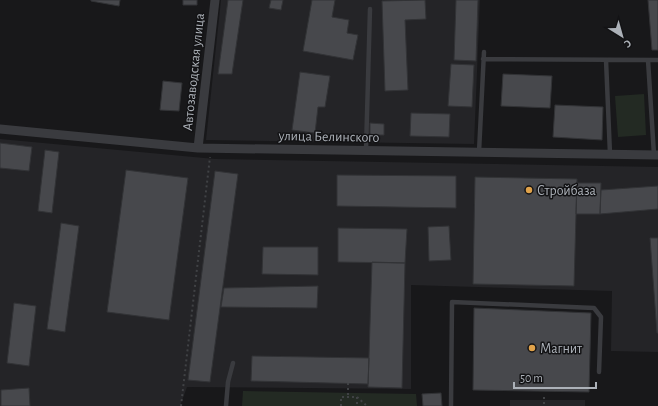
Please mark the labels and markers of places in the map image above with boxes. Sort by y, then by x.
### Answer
place label: Стройбаза [537,184,597,198]
marker: Стройбаза [524,185,534,195]
place label: Магнит [540,342,583,356]
marker: Магнит [527,343,537,353]

